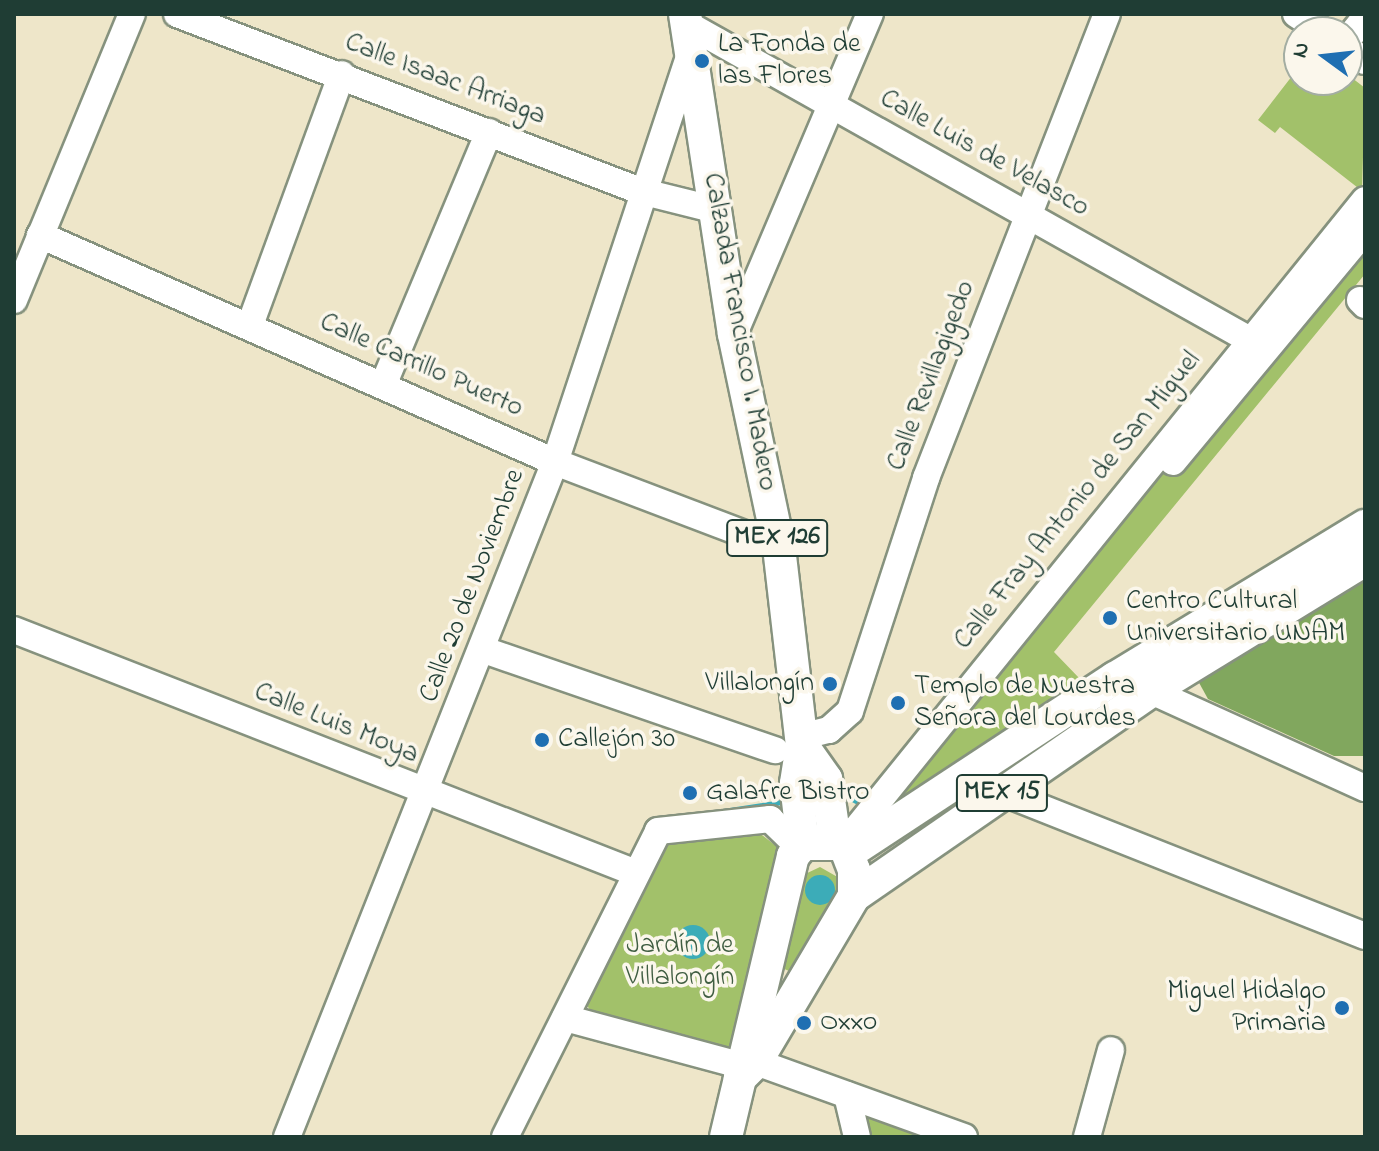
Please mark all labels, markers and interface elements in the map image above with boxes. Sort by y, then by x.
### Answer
north arrow [1283,16,1363,96]
street label: Calle Isaac Arriaga [340,26,550,134]
place label: La Fonda de las Flores [718,28,861,94]
text: N [1284,39,1319,62]
marker: La Fonda de las Flores [693,52,711,70]
street label: Calle Luis de Velasco [873,83,1095,225]
street label: Calzada Francisco I. Madero [694,171,784,493]
street label: Calle Revillagigedo [880,276,984,476]
street label: Calle Carrillo Puerto [314,306,528,426]
street label: Calle Fray Antonio de San Miguel [947,345,1209,657]
street label: Calle 20 de Noviembre [413,465,533,707]
road number: MEX 126 [725,516,829,560]
place label: Centro Cultural Universitario UNAM [1126,585,1345,651]
marker: Centro Cultural Universitario UNAM [1101,609,1119,627]
place label: Villalongín [705,667,814,701]
place label: Templo de Nuestra Señora del Lourdes [914,670,1136,736]
marker: Villalongín [821,675,839,693]
street label: Calle Luis Moya [249,676,423,772]
marker: Templo de Nuestra Señora del Lourdes [889,694,907,712]
place label: Callejón 30 [558,723,675,757]
marker: Callejón 30 [533,731,551,749]
road number: MEX 15 [954,771,1050,815]
place label: Galafre Bistro [706,776,870,810]
marker: Galafre Bistro [681,784,699,802]
park label: Jardín de Villalongín [626,929,734,995]
place label: Miguel Hidalgo Primaria [1167,975,1326,1041]
marker: Miguel Hidalgo Primaria [1333,999,1351,1017]
place label: Oxxo [820,1006,877,1040]
marker: Oxxo [795,1014,813,1032]

